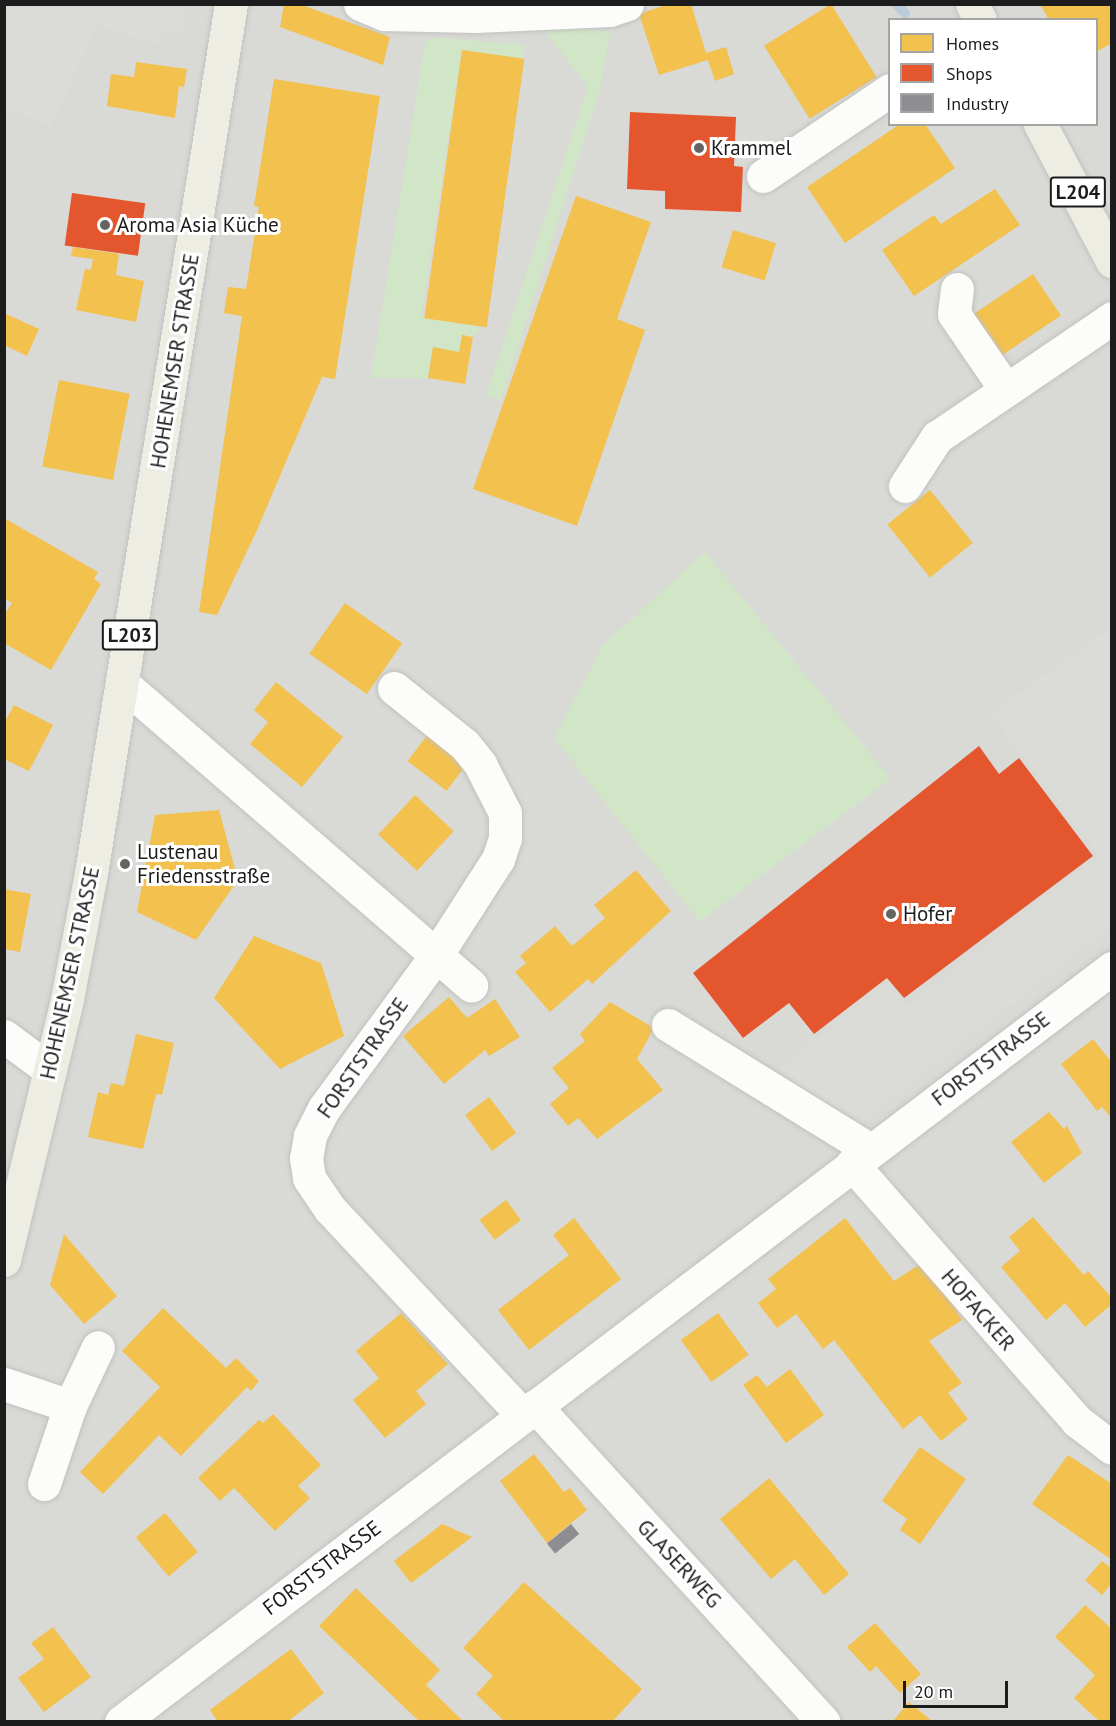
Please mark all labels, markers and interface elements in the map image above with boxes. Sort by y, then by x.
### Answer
legend [888,18,1098,126]
text: Homes [946,32,999,55]
text: Shops [946,62,992,85]
text: Industry [946,92,1009,115]
place label: Krammel [711,135,792,161]
marker: Krammel [692,141,706,155]
road number: L204 [1050,175,1106,209]
place label: Aroma Asia Küche [117,212,279,238]
marker: Aroma Asia Küche [98,218,112,232]
street label: HOHENEMSER STRASSE [146,252,204,470]
road number: L203 [102,618,158,652]
place label: Lustenau Friedensstraße [137,839,270,889]
marker: Lustenau Friedensstraße [118,857,132,871]
street label: HOHENEMSER STRASSE [35,864,105,1082]
place label: Hofer [903,901,952,927]
marker: Hofer [884,907,898,921]
street label: FORSTSTRASSE [312,993,414,1123]
street label: FORSTSTRASSE [927,1006,1055,1112]
street label: HOFACKER [936,1264,1020,1356]
street label: FORSTSTRASSE [258,1515,386,1621]
street label: GLASERWEG [632,1515,726,1613]
scale bar [906,1669,1011,1707]
text: 20 m [914,1680,953,1703]

